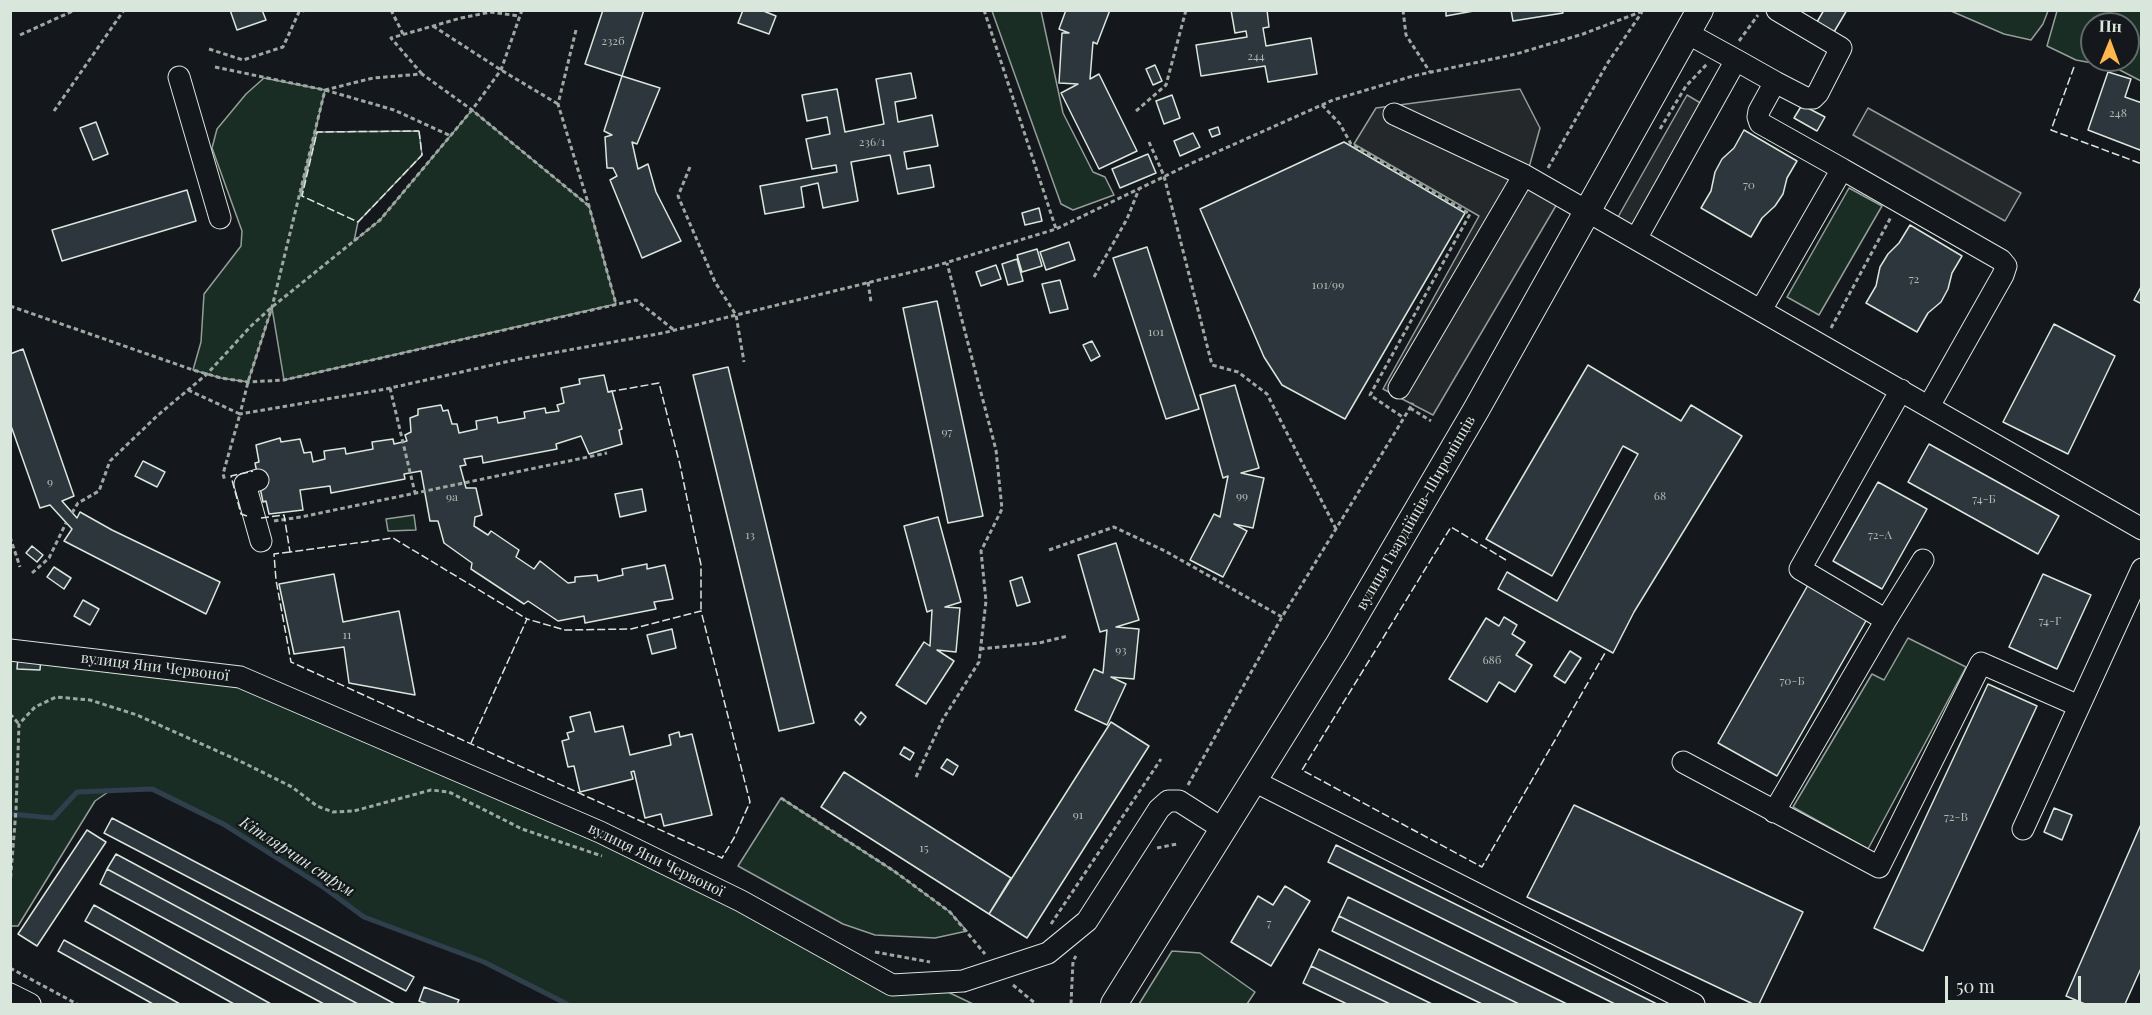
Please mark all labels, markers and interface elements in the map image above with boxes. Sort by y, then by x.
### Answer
north arrow [2080,12,2140,72]
text: Пн [2099,15,2122,36]
house number: 232б [601,34,625,48]
house number: 244 [1247,49,1265,63]
house number: 248 [2109,106,2127,120]
house number: 236/1 [859,135,885,149]
house number: 70 [1743,178,1755,192]
house number: 72 [1909,272,1919,286]
house number: 101/99 [1312,278,1344,292]
house number: 101 [1148,325,1164,339]
street label: вулиця Гвардійців-Широнінців [1353,412,1479,614]
house number: 97 [942,425,952,439]
house number: 9 [47,475,53,489]
house number: 99 [1236,489,1248,503]
house number: 68 [1654,489,1666,503]
house number: 9а [446,490,458,504]
house number: 74-Б [1972,492,1996,506]
house number: 13 [745,528,755,542]
house number: 72-А [1868,528,1892,542]
house number: 74-Г [2039,614,2061,628]
house number: 11 [343,628,351,642]
house number: 93 [1115,643,1127,657]
street label: вулиця Яни Червоної [80,649,230,685]
house number: 68б [1482,653,1502,667]
house number: 70-Б [1779,674,1805,688]
house number: 91 [1073,808,1083,822]
house number: 72-В [1944,810,1968,824]
water label: Кітлярчин струм [236,813,358,901]
street label: вулиця Яни Червоної [585,819,727,901]
house number: 15 [919,841,929,855]
house number: 7 [1267,916,1271,930]
scale bar [1948,964,2084,1002]
text: 50 m [1956,974,1995,998]

